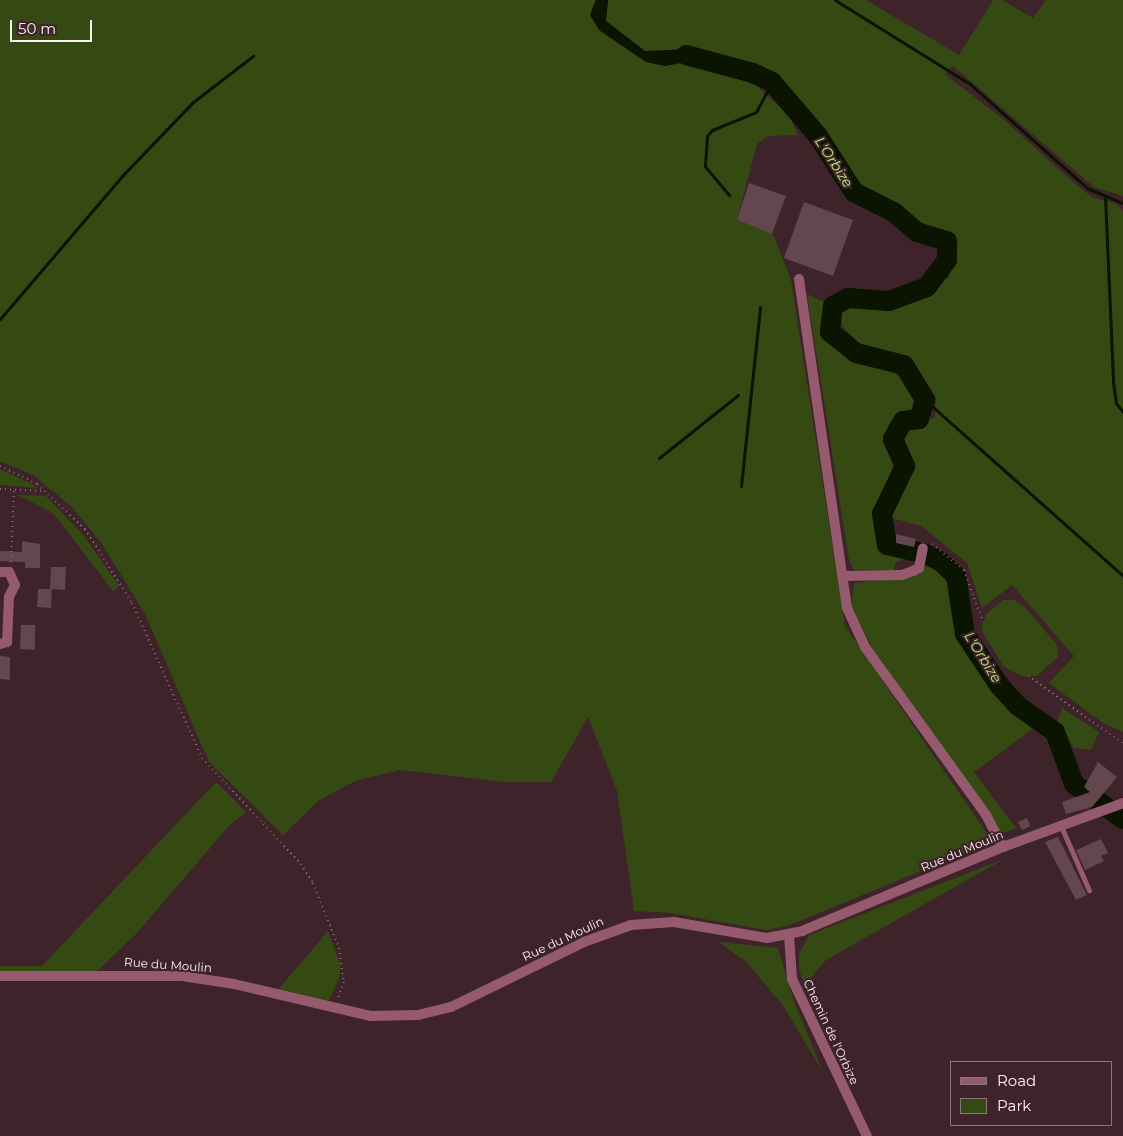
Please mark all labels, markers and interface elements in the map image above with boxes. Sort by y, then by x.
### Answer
scale bar [12,10,95,42]
text: 50 m [18,19,56,38]
water label: L'Orbize [811,133,857,191]
water label: L'Orbize [961,628,1005,686]
street label: Rue du Moulin [919,827,1005,875]
street label: Rue du Moulin [520,914,606,964]
street label: Rue du Moulin [124,955,212,975]
street label: Chemin de l'Orbize [800,977,862,1087]
legend [950,1061,1113,1126]
text: Road [997,1071,1036,1090]
text: Park [997,1096,1031,1115]

